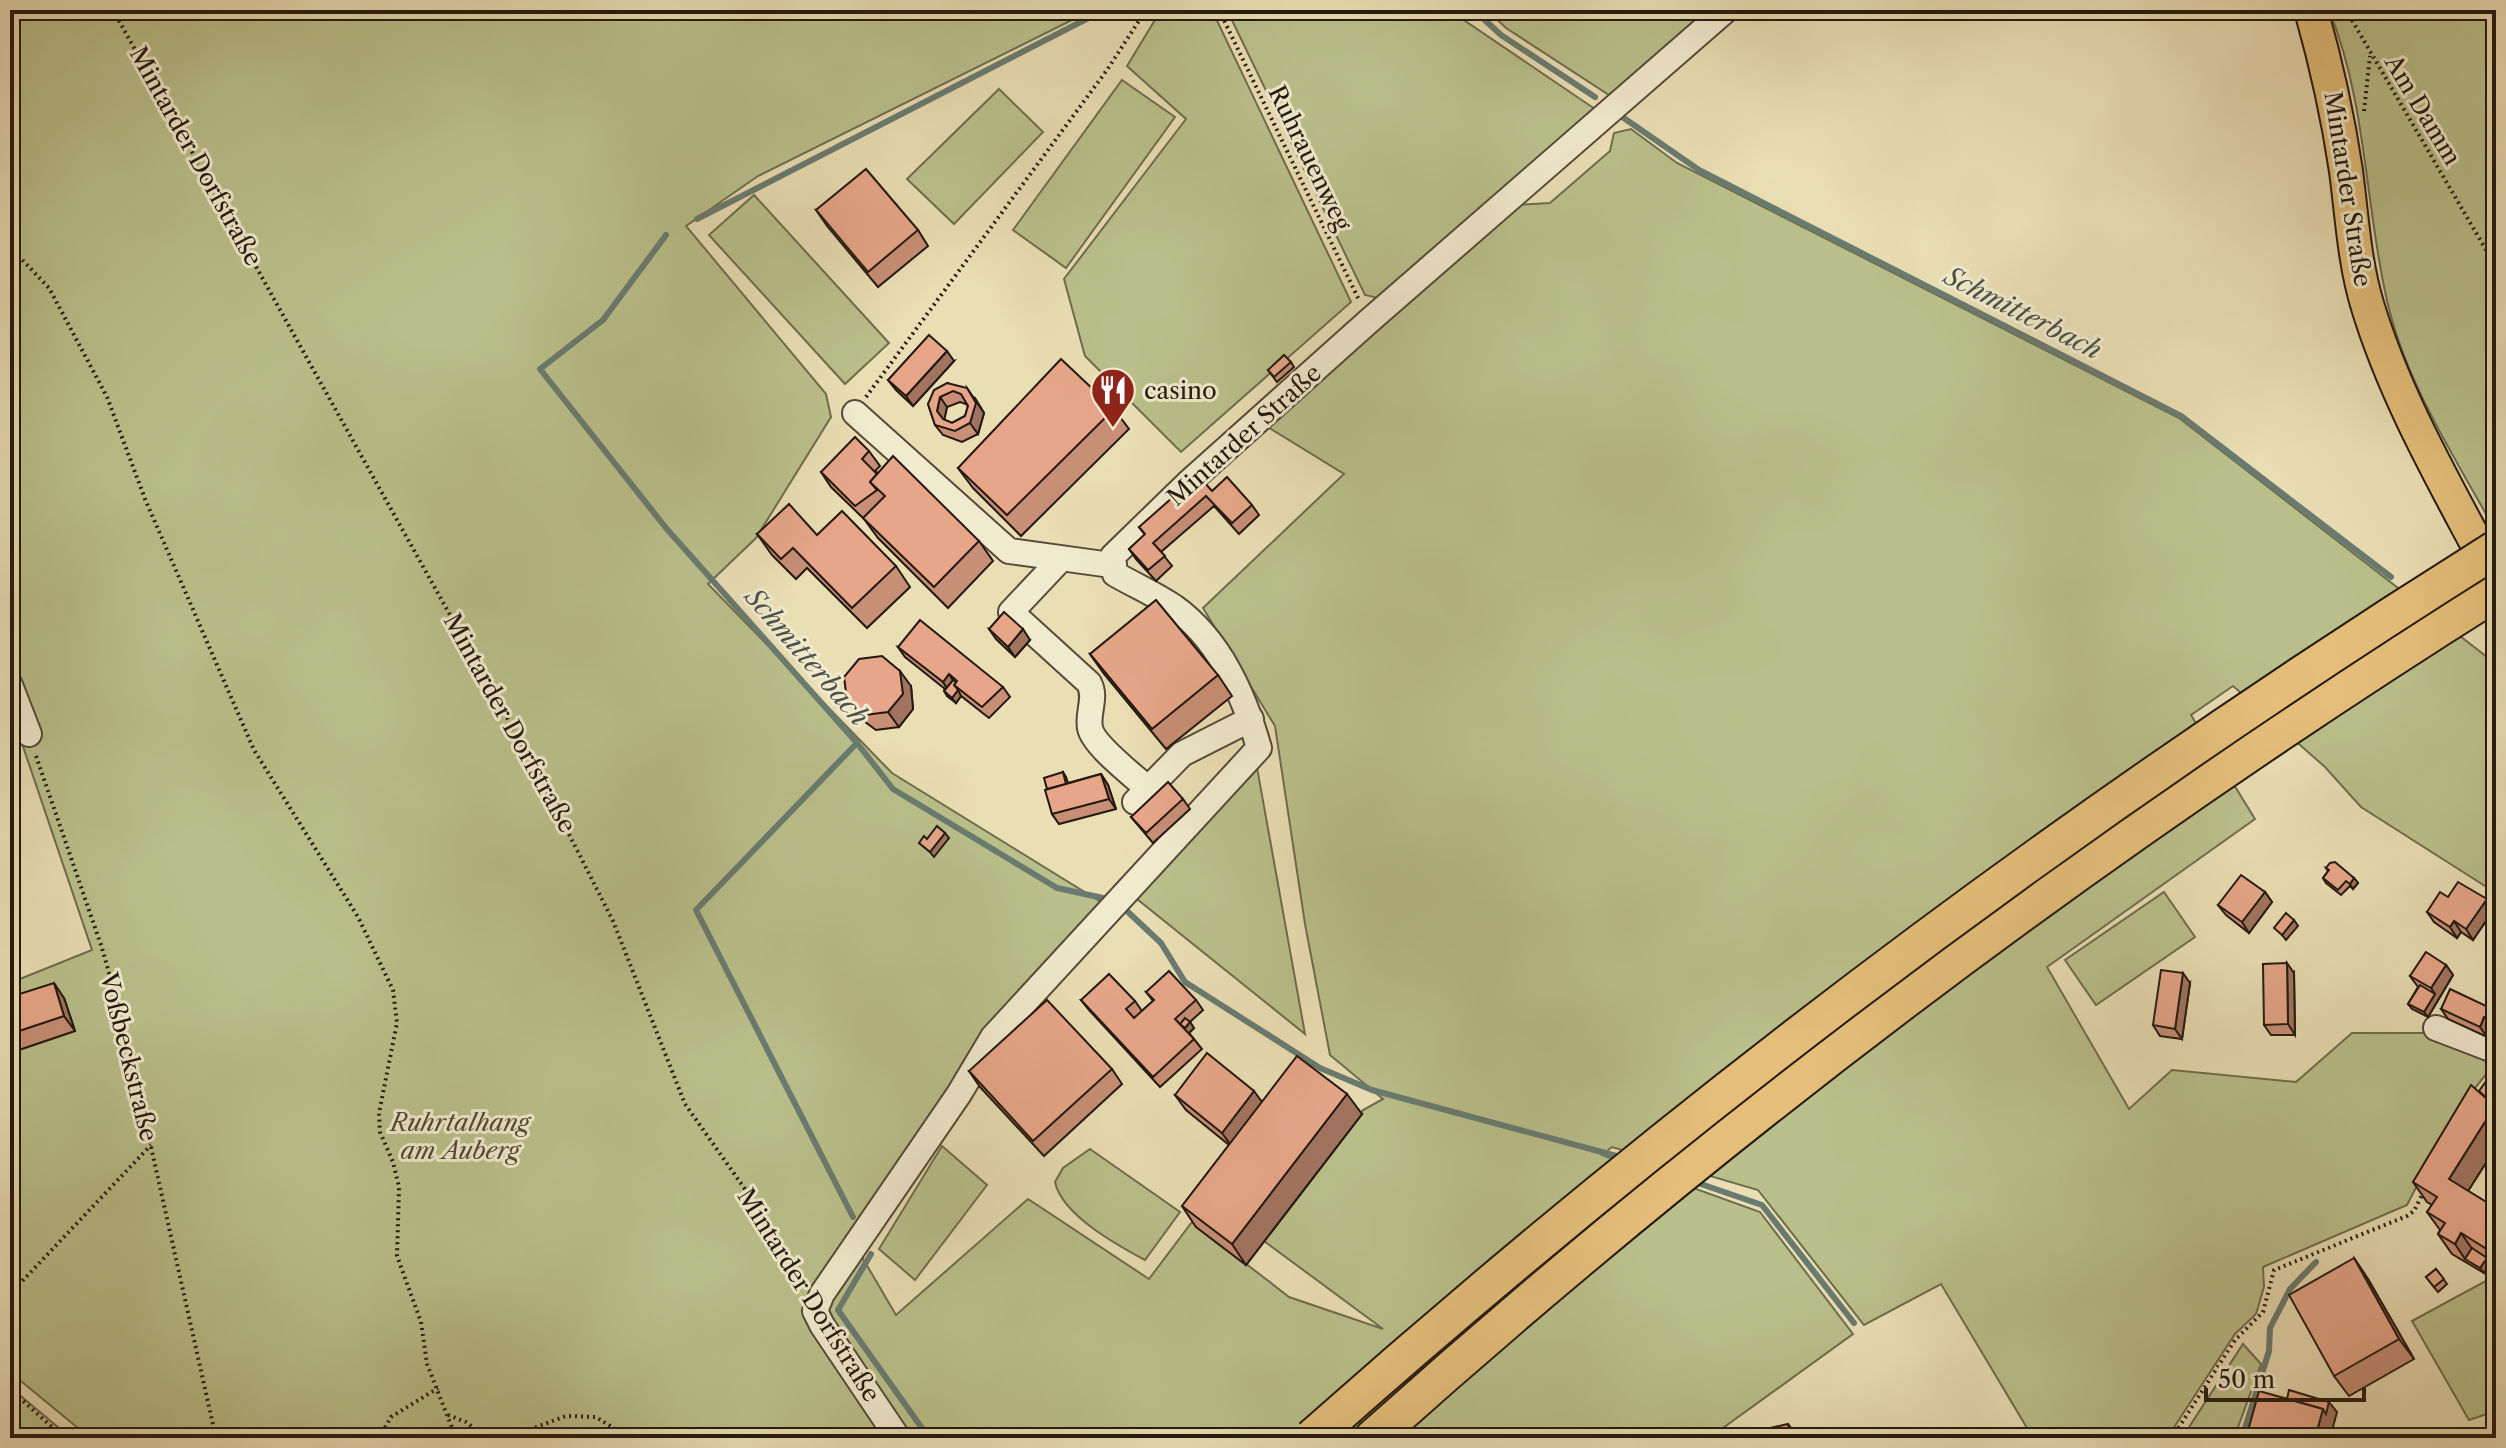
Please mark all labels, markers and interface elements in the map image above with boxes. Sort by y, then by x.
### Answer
street label: Mintarder Dorfstraße [124,41,268,271]
street label: Am Damm [2378,49,2467,170]
street label: Ruhrauenweg [1262,81,1358,236]
street label: Mintarder Straße [2318,89,2378,289]
water label: Schmitterbach [1937,259,2107,366]
street label: Mintarder Straße [1161,358,1327,512]
restaurant icon: casino [1089,366,1137,429]
place label: casino [1144,376,1217,405]
water label: Schmitterbach [737,580,875,732]
street label: Mintarder Dorfstraße [438,608,582,838]
street label: Voßbeckstraße [94,969,164,1144]
park label: Ruhrtalhang am Auberg [388,1108,533,1165]
street label: Mintarder Dorfstraße [732,1183,886,1407]
scale bar [2206,1352,2364,1402]
text: 50 m [2218,1365,2275,1394]

